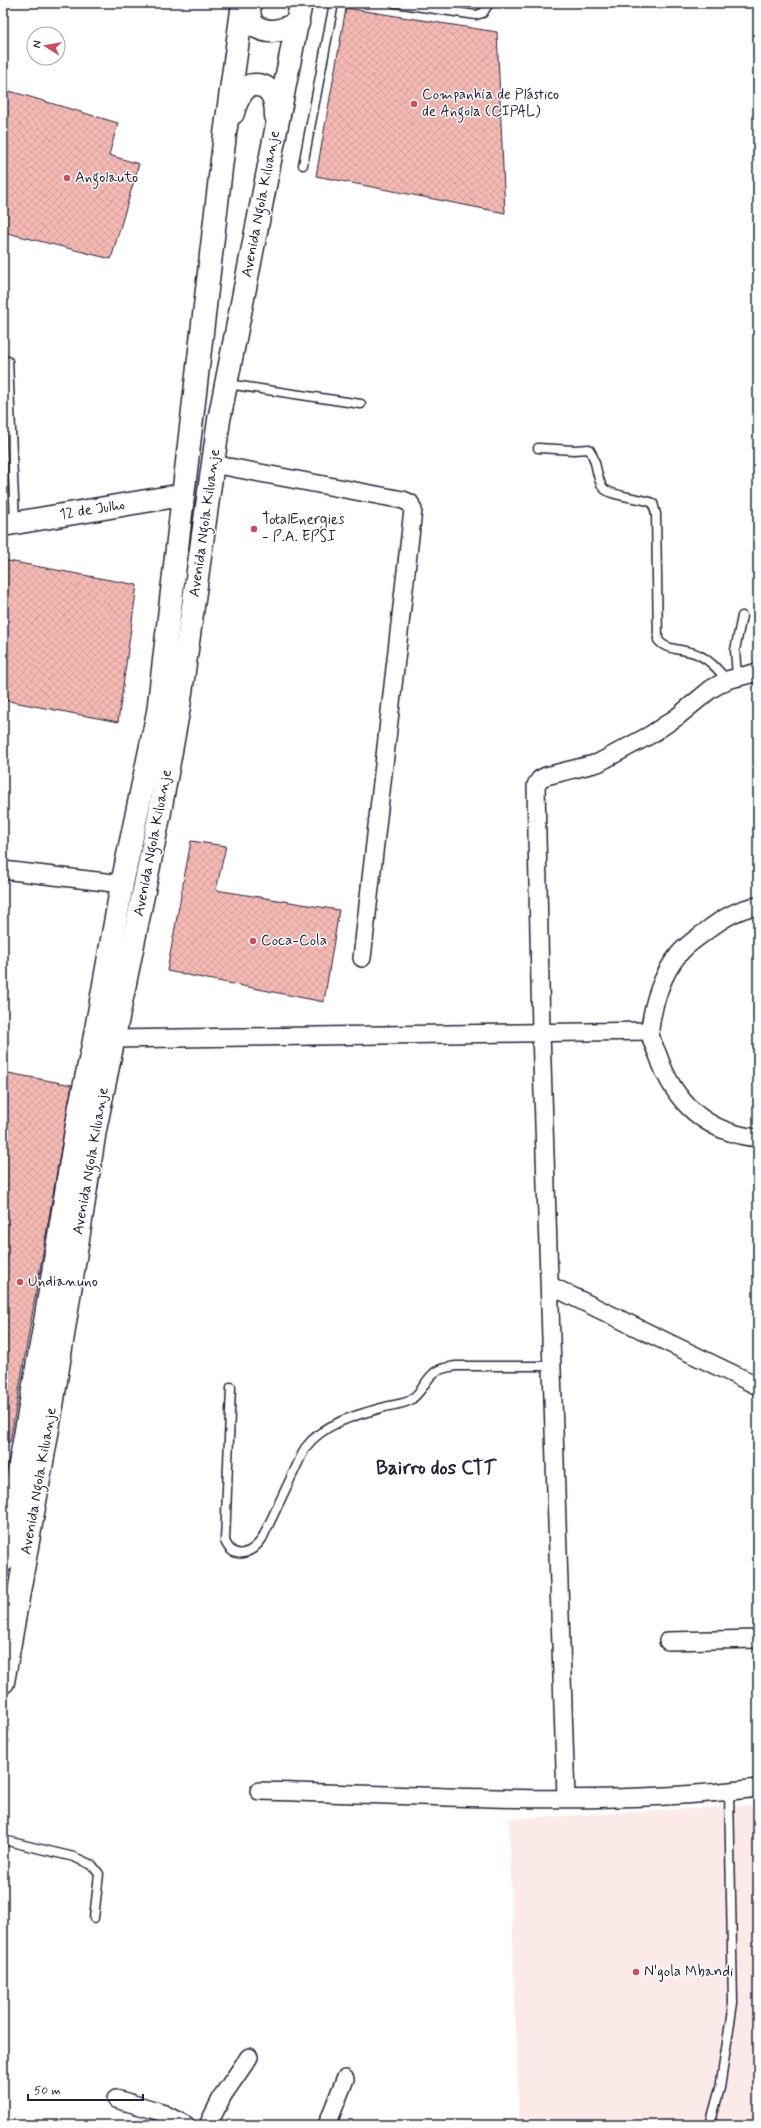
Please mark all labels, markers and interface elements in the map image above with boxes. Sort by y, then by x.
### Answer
north arrow [26,26,66,66]
text: N [30,39,45,49]
place label: Companhia de Plástico de Angola (CIPAL) [422,85,559,123]
marker: Companhia de Plástico de Angola (CIPAL) [409,99,419,109]
street label: Avenida Ngola Kiluanje [237,129,286,279]
place label: Angolauto [75,168,138,189]
marker: Angolauto [62,173,72,183]
street label: Avenida Ngola Kiluanje [185,448,226,598]
street label: 12 de Julho [58,495,126,525]
place label: TotalEnergies - P.A. EPSI [262,510,345,547]
marker: TotalEnergies - P.A. EPSI [249,524,259,534]
street label: Avenida Ngola Kiluanje [129,768,178,918]
place label: Coca-Cola [261,931,327,951]
marker: Coca-Cola [248,936,258,946]
street label: Avenida Ngola Kiluanje [68,1086,115,1236]
place label: Undianuno [28,1272,98,1292]
marker: Undianuno [15,1277,25,1287]
street label: Avenida Ngola Kiluanje [16,1406,63,1556]
district label: Bairro dos CTT [376,1456,497,1481]
place label: N'gola Mbandi [644,1962,733,1982]
marker: N'gola Mbandi [631,1967,641,1977]
scale bar [28,2076,143,2102]
text: 50 m [34,2083,61,2099]

